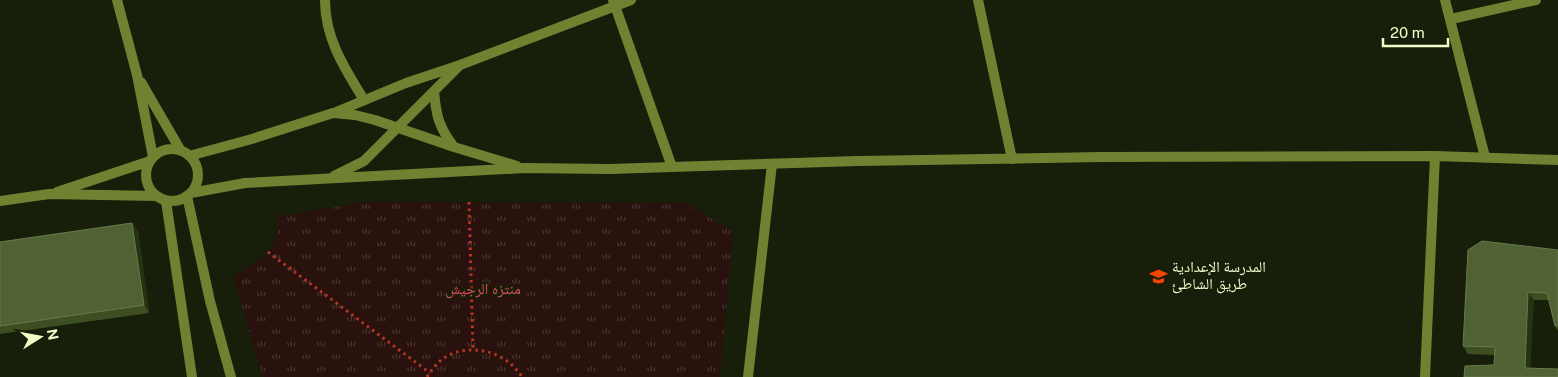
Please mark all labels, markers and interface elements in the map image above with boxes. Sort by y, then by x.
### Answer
scale bar [1383,15,1448,47]
text: 20 m [1390,24,1425,41]
place label: المدرسة الإعدادية طريق الشاطئ [1172,258,1266,294]
school or university icon: المدرسة الإعدادية طريق الشاطئ [1148,266,1168,286]
park label: منتزه الرجيش [445,280,521,299]
north arrow [15,312,65,362]
text: N [44,328,62,341]

